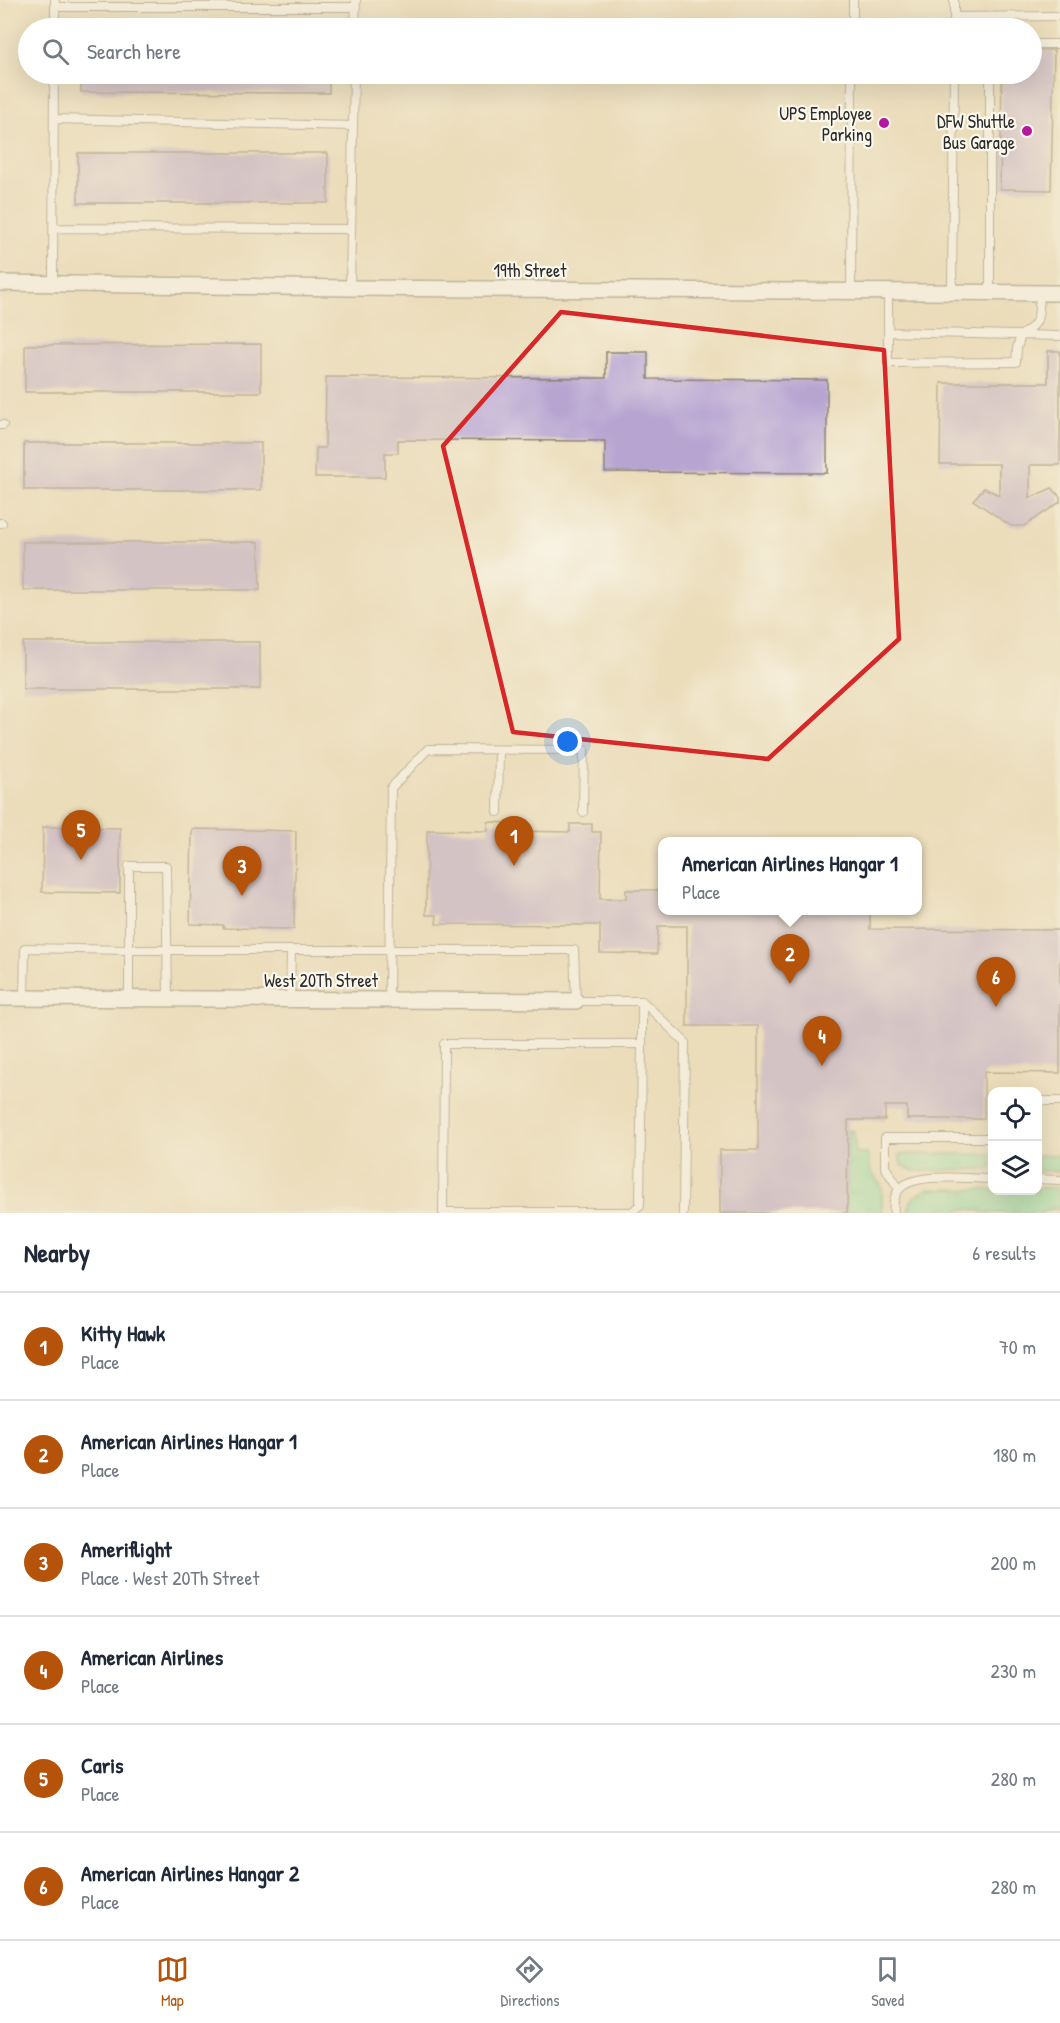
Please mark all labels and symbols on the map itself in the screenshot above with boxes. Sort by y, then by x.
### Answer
place label: UPS Employee Parking [779,101,872,147]
place label: DFW Shuttle Bus Garage [937,109,1015,155]
marker: UPS Employee Parking [877,116,891,130]
marker: DFW Shuttle Bus Garage [1020,124,1034,138]
street label: 19th Street [494,258,567,283]
your location [553,727,582,756]
pin: 5 [62,810,100,860]
pin: 1 [494,816,534,866]
pin: 3 [222,846,262,896]
pin: 2 [770,934,810,984]
pin: 6 [976,958,1016,1007]
street label: West 20Th Street [264,968,379,993]
pin: 4 [802,1016,842,1066]

